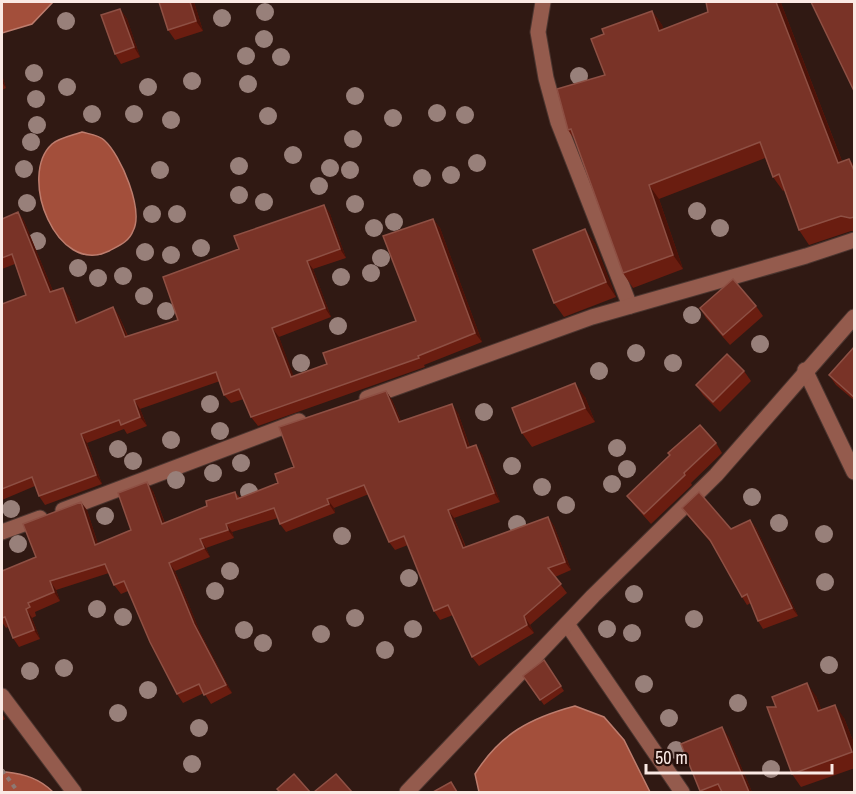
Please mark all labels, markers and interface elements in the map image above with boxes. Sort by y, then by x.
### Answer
scale bar [646,737,832,775]
text: 50 m [655,745,688,770]

